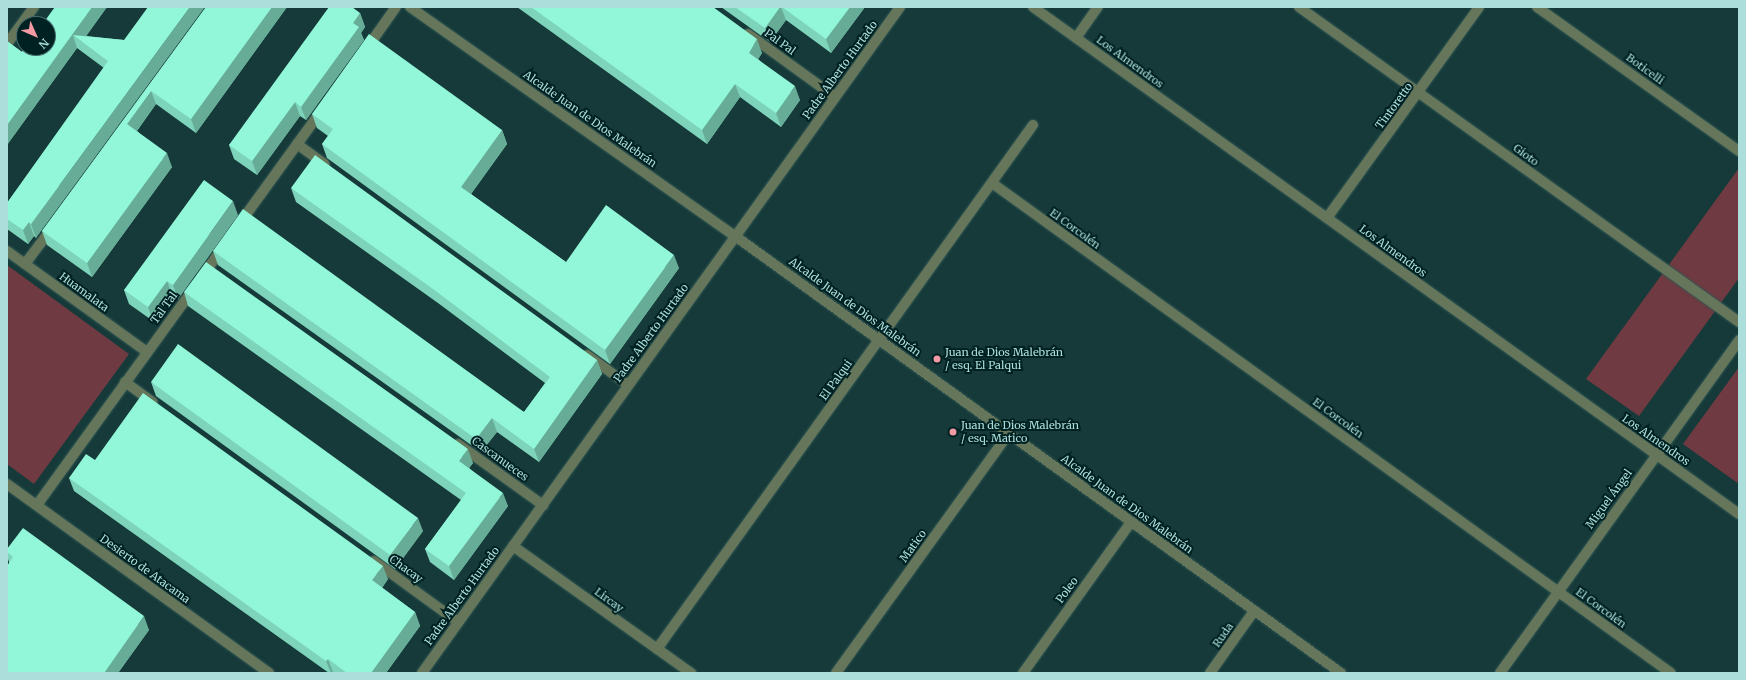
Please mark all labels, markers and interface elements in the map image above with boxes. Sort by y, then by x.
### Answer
north arrow [16,16,56,56]
street label: Padre Alberto Hurtado [800,18,880,122]
street label: Pal Pal [762,26,798,58]
street label: Los Almendros [1094,33,1166,91]
text: N [36,36,52,52]
street label: Boticelli [1624,51,1666,87]
street label: Alcalde Juan de Dios Malebrán [521,68,659,170]
street label: Tintoretto [1373,80,1415,132]
street label: Gioto [1511,141,1541,169]
street label: El Corcolén [1047,206,1103,252]
street label: Los Almendros [1357,222,1429,280]
street label: Alcalde Juan de Dios Malebrán [787,255,923,359]
street label: Huamalata [57,270,111,314]
street label: Padre Alberto Hurtado [611,281,691,385]
street label: Tal Tal [148,289,180,327]
place label: Juan de Dios Malebrán / esq. El Palqui [945,346,1063,372]
marker: Juan de Dios Malebrán / esq. El Palqui [932,354,942,364]
street label: El Palqui [817,357,855,403]
street label: El Corcolén [1310,395,1366,441]
street label: Los Almendros [1620,412,1692,468]
place label: Juan de Dios Malebrán / esq. Matico [961,419,1079,445]
marker: Juan de Dios Malebrán / esq. Matico [948,427,958,437]
street label: Cascanueces [469,434,531,484]
street label: Alcalde Juan de Dios Malebrán [1059,452,1195,556]
street label: Miguel Ángel [1583,467,1635,531]
street label: Matico [897,527,929,565]
street label: Desierto de Atacama [97,532,193,606]
street label: Padre Alberto Hurtado [422,544,502,648]
street label: Chacay [387,552,425,586]
street label: Poleo [1053,574,1081,606]
street label: Lircay [592,585,626,615]
street label: El Corcolén [1573,585,1629,631]
street label: Ruda [1210,620,1236,650]

